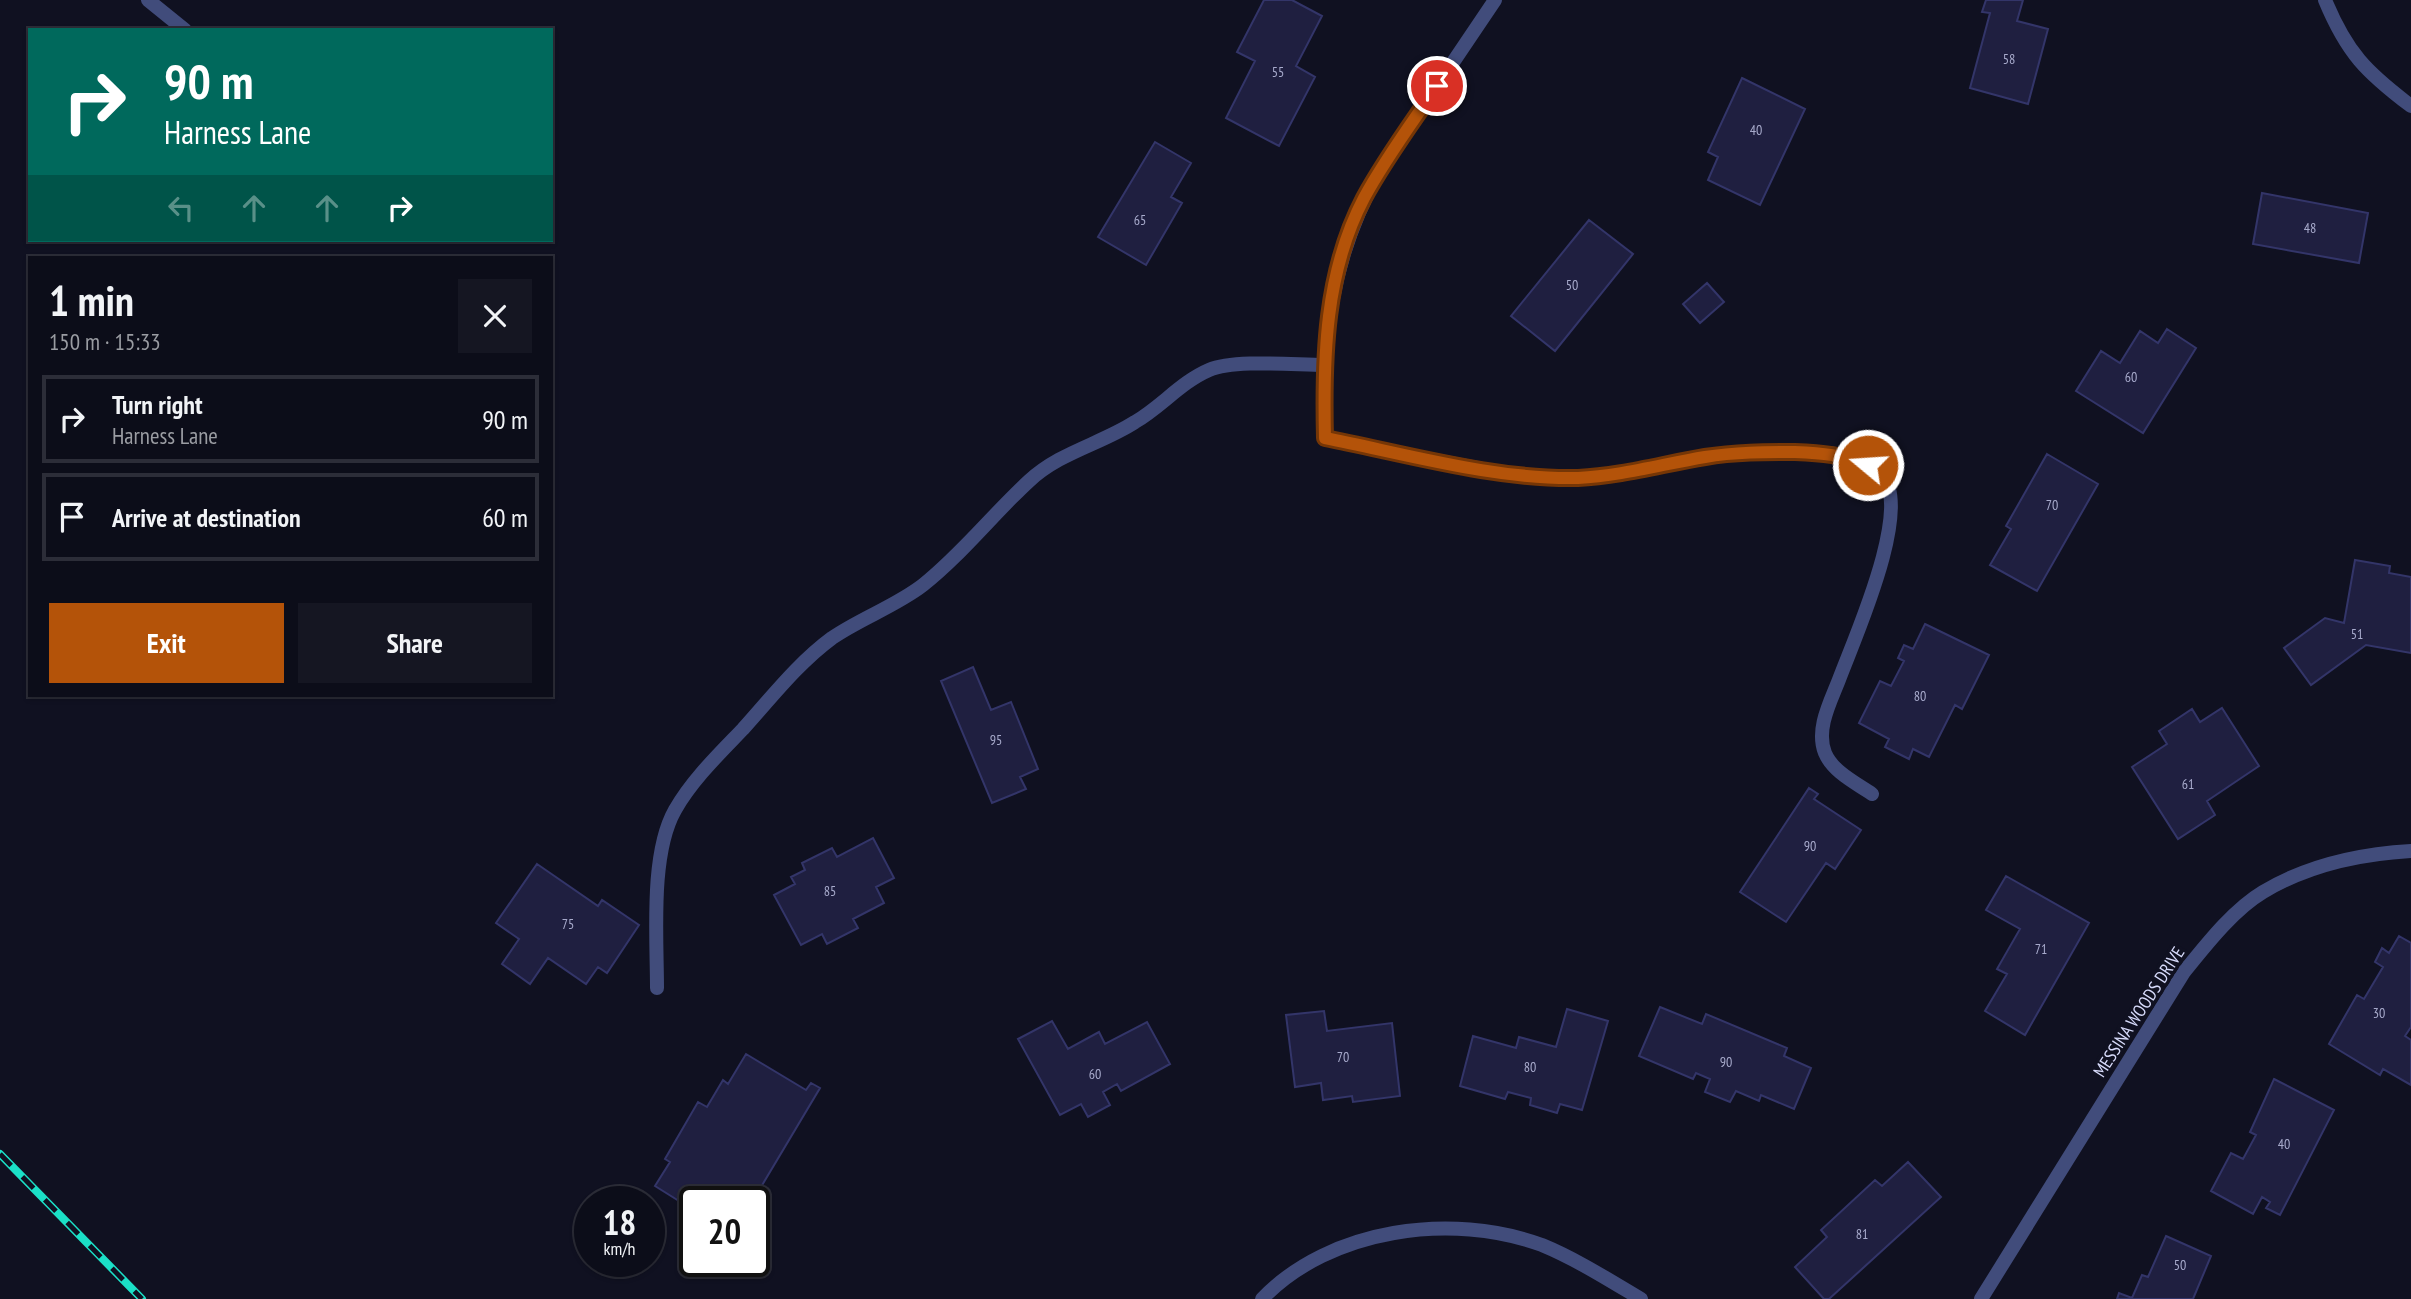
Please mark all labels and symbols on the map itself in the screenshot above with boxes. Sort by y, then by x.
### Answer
house number: 58 [2003,50,2015,68]
pin [1407,56,1467,116]
house number: 55 [1272,63,1284,81]
house number: 40 [1750,121,1762,139]
house number: 65 [1134,211,1146,229]
house number: 48 [2304,219,2316,237]
house number: 50 [1566,276,1578,294]
house number: 60 [2125,368,2137,386]
position arrow [1831,428,1905,502]
house number: 70 [2046,496,2058,514]
house number: 51 [2351,625,2363,643]
house number: 80 [1914,687,1926,705]
house number: 95 [990,731,1002,749]
house number: 61 [2182,775,2194,793]
house number: 90 [1804,837,1816,855]
house number: 85 [824,882,836,900]
house number: 75 [562,915,574,933]
house number: 71 [2035,940,2047,958]
street label: MESSINA WOODS DRIVE [2088,942,2189,1081]
house number: 30 [2373,1004,2385,1022]
house number: 70 [1337,1048,1349,1066]
house number: 90 [1720,1053,1732,1071]
house number: 80 [1524,1058,1536,1076]
house number: 60 [1089,1065,1101,1083]
house number: 40 [2278,1135,2290,1153]
speed limit sign: 20 [679,1186,770,1277]
house number: 81 [1856,1225,1868,1243]
house number: 50 [2174,1256,2186,1274]

